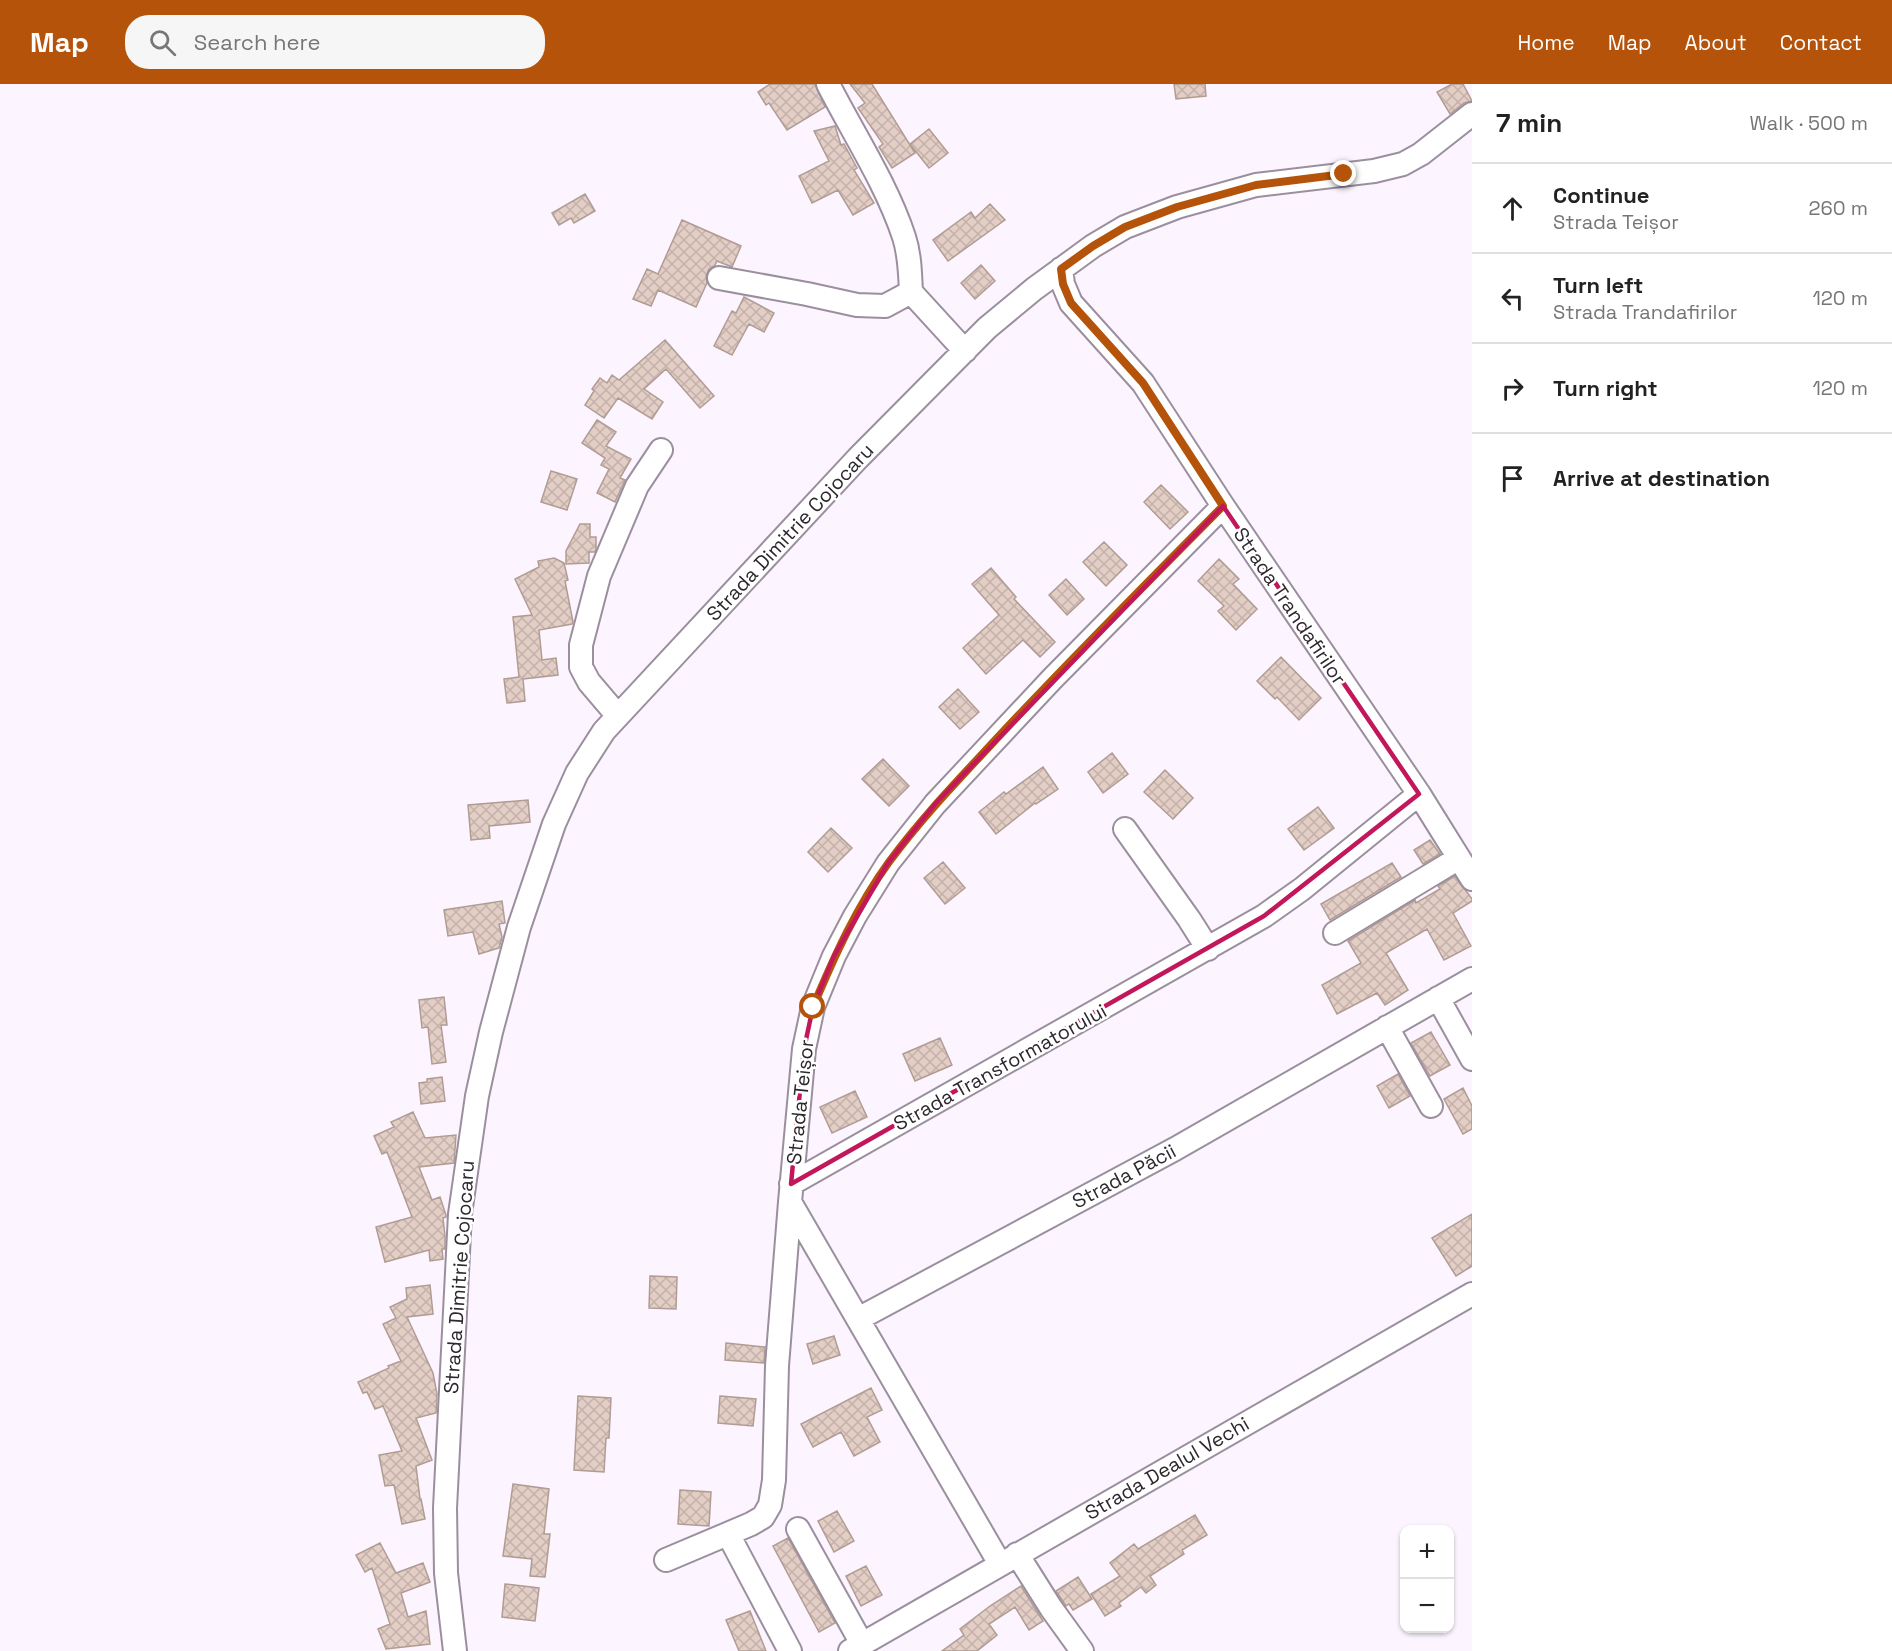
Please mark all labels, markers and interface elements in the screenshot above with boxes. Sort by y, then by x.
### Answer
search box [125,15,545,69]
text: Map [30,24,89,60]
icon: search [146,26,179,59]
text: Search here [194,28,321,56]
text: Home [1517,29,1575,56]
text: Map [1608,29,1652,56]
text: About [1685,29,1747,56]
text: Contact [1780,29,1862,56]
text: 7 min [1496,106,1562,140]
text: Walk · 500 m [1750,110,1868,136]
route end [1330,160,1356,186]
text: Continue [1553,181,1649,209]
icon: ahead [1496,192,1529,225]
text: 260 m [1809,195,1868,221]
text: Strada Teișor [1553,209,1679,235]
text: Turn left [1553,271,1643,299]
icon: left [1496,282,1529,315]
text: 120 m [1812,285,1868,311]
text: Strada Trandafirilor [1553,299,1737,325]
icon: right [1496,372,1529,405]
text: Turn right [1553,374,1658,402]
text: 120 m [1812,375,1868,401]
street label: Strada Dimitrie Cojocaru [701,438,879,626]
icon: arrive [1496,462,1529,495]
text: Arrive at destination [1553,464,1770,492]
street label: Strada Trandafirilor [1228,522,1352,690]
route start [799,993,825,1019]
street label: Strada Transformatorului [889,998,1111,1136]
street label: Strada Teișor [780,1038,820,1166]
street label: Strada Păcii [1067,1138,1181,1214]
street label: Strada Dimitrie Cojocaru [438,1159,480,1395]
street label: Strada Dealul Vechi [1080,1410,1254,1526]
map controls [1400,1525,1454,1633]
button: + [1400,1525,1454,1579]
button: − [1400,1579,1454,1633]

